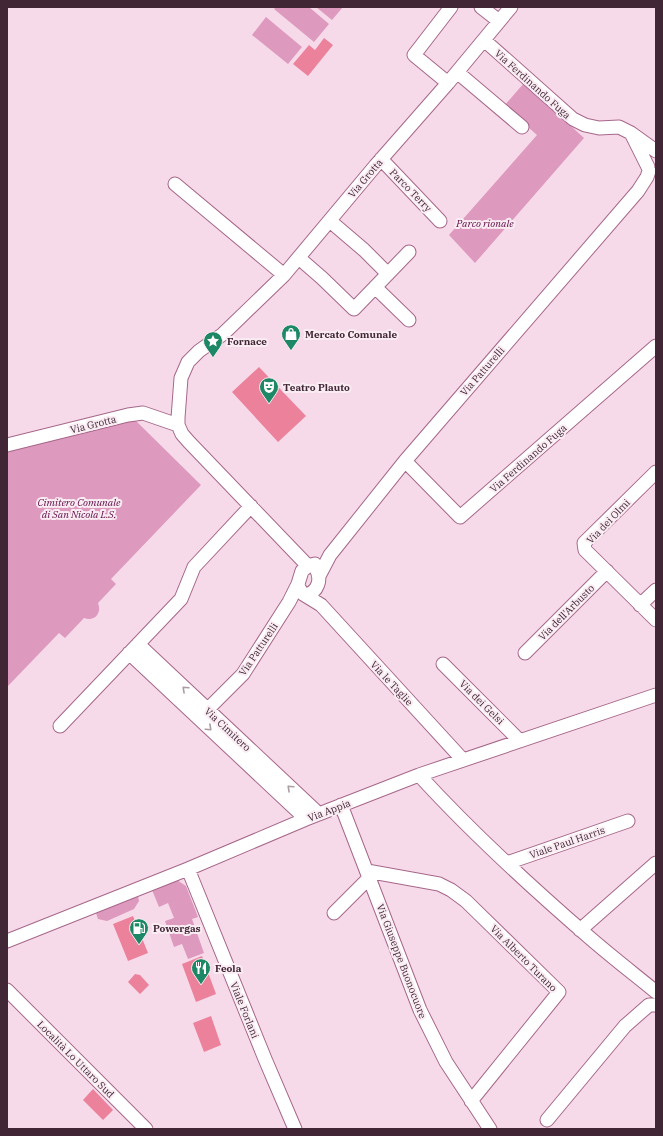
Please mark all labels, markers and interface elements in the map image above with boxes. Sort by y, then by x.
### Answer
street label: Via Ferdinando Fuga [492,47,574,122]
street label: Via Grotta [345,156,386,201]
street label: Parco Terry [387,166,435,215]
park label: Parco rionale [455,217,514,230]
shop icon: Mercato Comunale [280,323,302,351]
place label: Mercato Comunale [305,328,398,341]
place icon: Fornace [202,330,224,358]
place label: Fornace [227,335,267,348]
street label: Via Patturelli [457,344,507,399]
theatre icon: Teatro Plauto [258,376,280,404]
place label: Teatro Plauto [283,381,350,394]
street label: Via Grotta [69,412,118,436]
street label: Via Ferdinando Fuga [487,421,570,495]
park label: Cimitero Comunale di San Nicola L.S. [38,496,121,521]
street label: Via dei Olmi [584,496,633,546]
street label: Via dell'Arbusto [536,581,597,643]
street label: Via Patturelli [236,620,281,678]
street label: Via le Taglie [368,658,416,708]
street label: Via dei Gelsi [457,677,507,727]
one-way arrow [182,686,190,694]
street label: Via Cimitero [202,705,254,754]
one-way arrow [204,723,211,730]
one-way arrow [287,785,295,792]
street label: Via Appia [306,796,353,825]
street label: Viale Paul Harris [528,823,607,861]
street label: Via Giuseppe Buonocuore [374,902,429,1020]
fuel station icon: Powergas [128,917,150,945]
place label: Powergas [153,922,201,935]
street label: Via Alberto Turano [488,922,560,995]
restaurant icon: Feola [190,957,212,985]
place label: Feola [215,962,242,975]
street label: Viale Forlani [227,980,262,1040]
street label: Località Lo Uttaro Sud [34,1018,117,1101]

